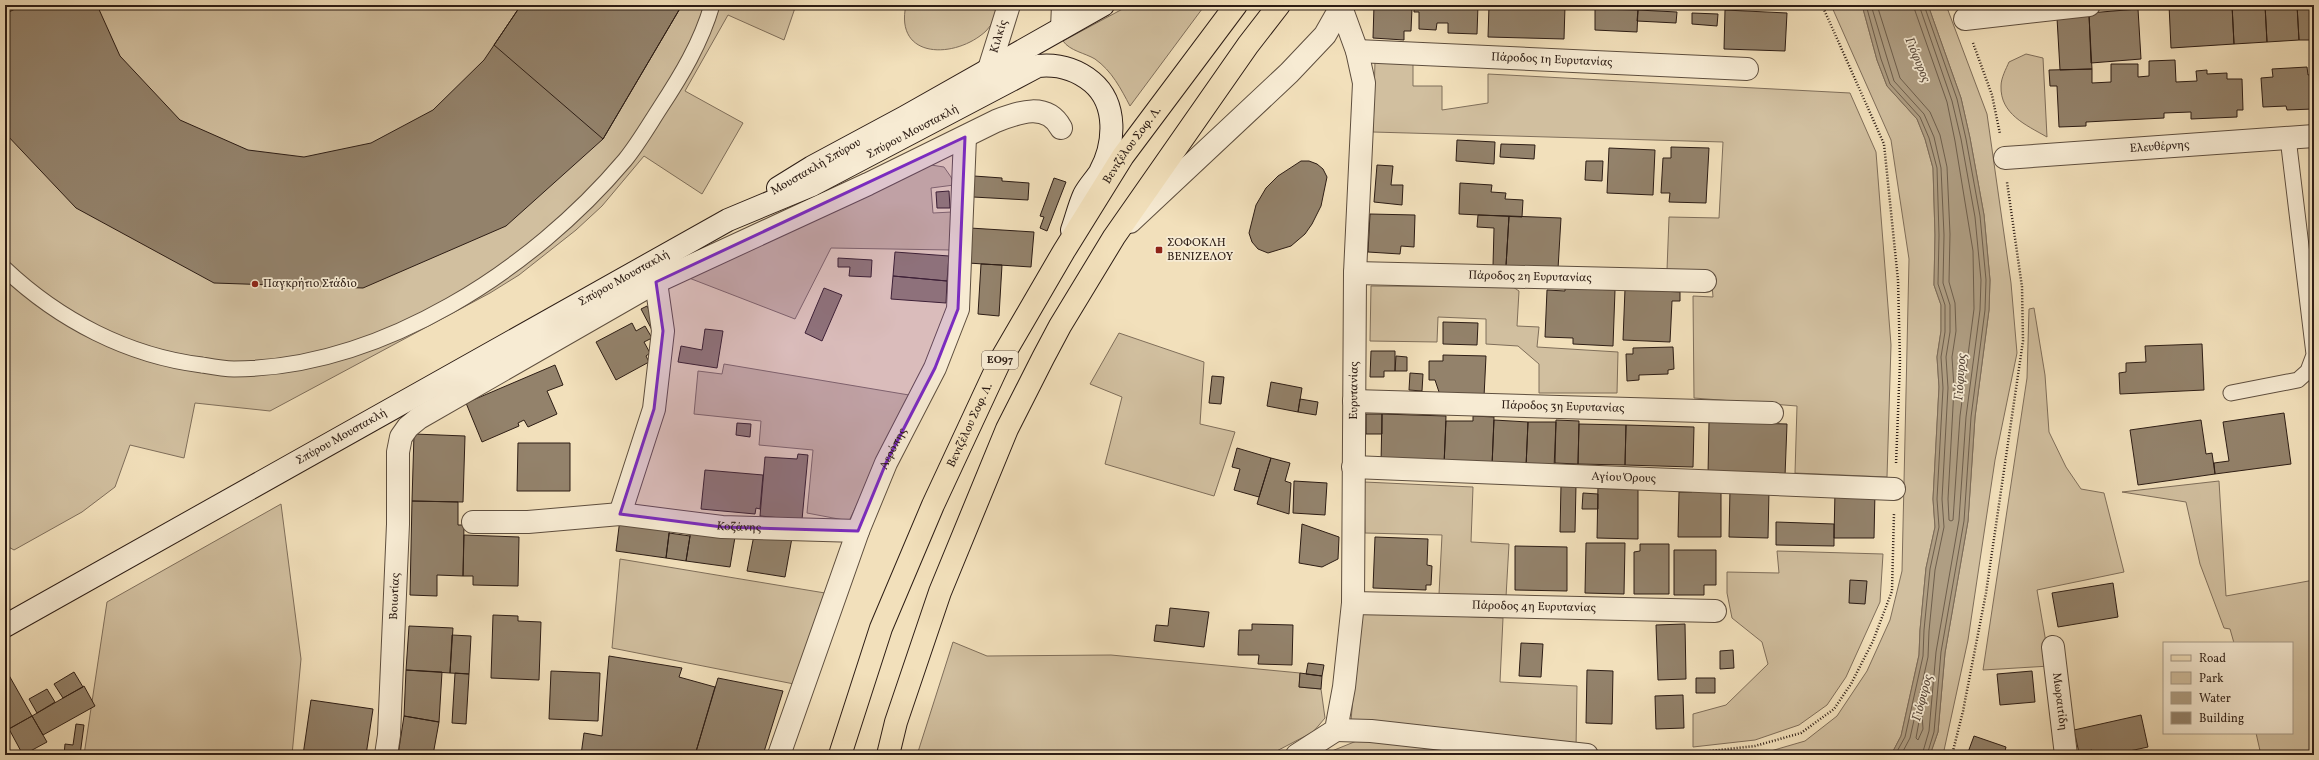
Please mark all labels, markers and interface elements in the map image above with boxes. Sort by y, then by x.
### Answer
street label: Κιλκίς [986,18,1012,55]
water label: Γιόφυρος [1900,35,1935,86]
street label: Πάροδος 1η Ευρυτανίας [1491,49,1613,71]
street label: Σπύρου Μουστακλή [864,101,962,163]
street label: Βενιζέλου Σοφ. Λ. [1100,103,1165,187]
street label: Μουστακλή Σπύρου [768,134,864,199]
street label: Ελευθέρνης [2129,137,2190,157]
place label: ΣΟΦΟΚΛΗ ΒΕΝΙΖΕΛΟΥ [1167,235,1234,265]
marker: ΣΟΦΟΚΛΗ ΒΕΝΙΖΕΛΟΥ [1154,245,1164,255]
street label: Σπύρου Μουστακλή [576,246,672,310]
street label: Πάροδος 2η Ευρυτανίας [1468,268,1592,286]
place label: Παγκρήτιο Στάδιο [263,276,357,292]
marker: Παγκρήτιο Στάδιο [250,279,260,289]
road number: ΕΟ97 [982,351,1018,369]
water label: Γιόφυρος [1950,352,1972,401]
street label: Ευρυτανίας [1346,361,1362,420]
street label: Βενιζέλου Σοφ. Λ. [944,380,997,470]
street label: Πάροδος 3η Ευρυτανίας [1501,397,1625,417]
street label: Σπύρου Μουστακλή [293,405,390,469]
street label: Αερόπης [876,425,911,472]
street label: Αγίου Όρους [1591,469,1656,487]
street label: Κοζάνης [716,518,761,536]
street label: Βοιωτίας [386,572,404,620]
street label: Πάροδος 4η Ευρυτανίας [1472,598,1596,616]
legend [2163,642,2293,734]
text: Road [2199,651,2226,667]
text: Park [2199,671,2224,687]
water label: Γιόφυρος [1908,672,1938,723]
street label: Μωραιτίδη [2048,672,2071,731]
text: Water [2199,691,2231,707]
text: Building [2199,711,2244,727]

